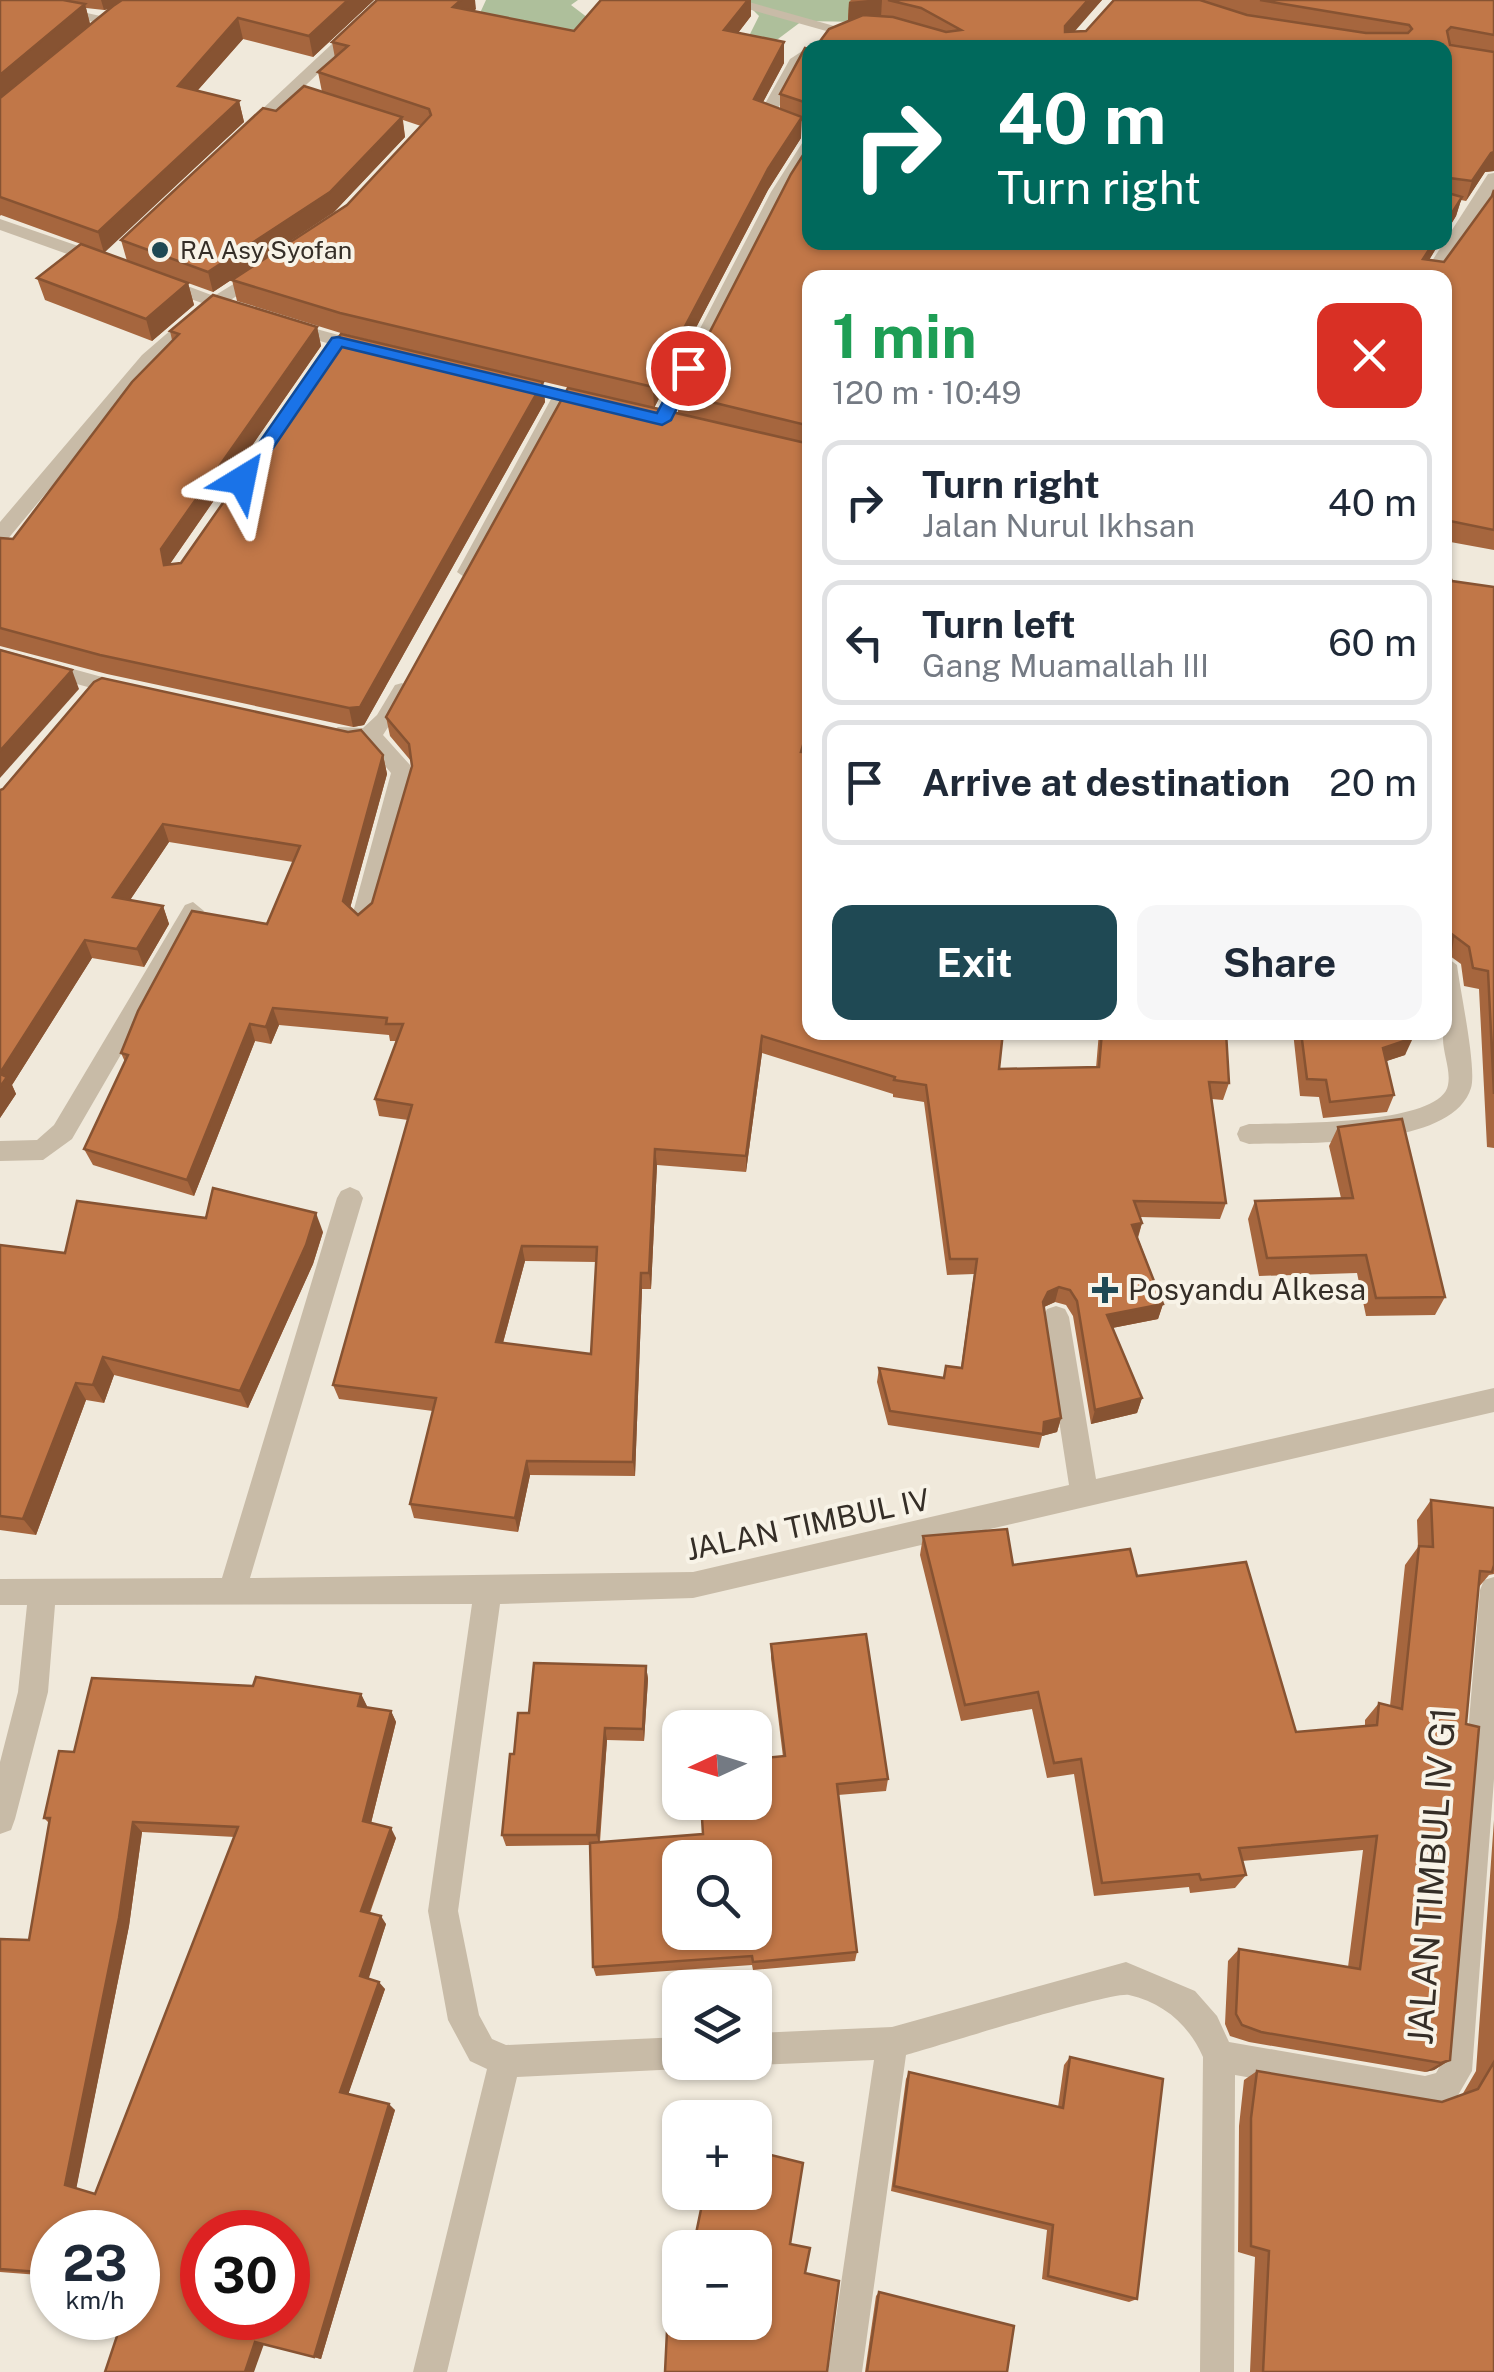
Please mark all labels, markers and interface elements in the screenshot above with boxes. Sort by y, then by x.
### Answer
text: 40 m [997,77,1167,160]
icon: right [832,80,962,210]
text: Turn right [997,161,1201,214]
place label: RA Asy Syofan [180,235,352,265]
marker: RA Asy Syofan [149,239,171,261]
text: 1 min [832,301,977,372]
button: close [1317,303,1422,408]
pin [646,326,731,411]
icon: arrive [661,341,716,396]
text: 120 m · 10:49 [832,374,1022,411]
position arrow [190,428,294,532]
text: Turn right [922,462,1100,507]
icon: right [837,475,892,530]
text: 40 m [1328,480,1417,525]
text: Jalan Nurul Ikhsan [922,507,1195,544]
text: Turn left [922,602,1076,647]
icon: left [837,615,892,670]
text: 60 m [1328,620,1417,665]
text: Gang Muamallah III [922,647,1209,684]
icon: arrive [837,755,892,810]
text: Arrive at destination [922,760,1290,805]
text: 20 m [1329,760,1417,805]
button: Exit [832,905,1117,1020]
button: Share [1137,905,1422,1020]
place label: Posyandu Alkesa [1128,1271,1366,1307]
marker: Posyandu Alkesa [1092,1277,1118,1303]
street label: JALAN TIMBUL IV [683,1481,933,1567]
street label: JALAN TIMBUL IV G1 [1399,1706,1464,2046]
north arrow [662,1710,772,1820]
map controls [662,1710,772,2340]
button: search [662,1840,772,1950]
button: layers [662,1970,772,2080]
button: + [662,2100,772,2210]
speed limit sign: 30 [180,2210,310,2340]
button: − [662,2230,772,2340]
text: 23 [62,2233,128,2292]
text: km/h [66,2285,124,2315]

